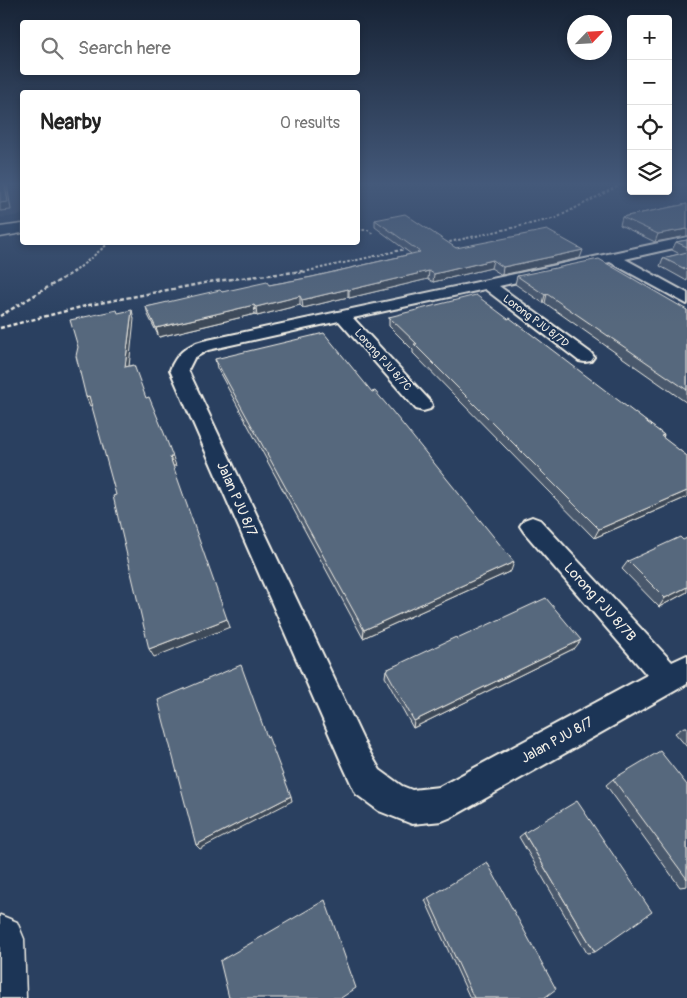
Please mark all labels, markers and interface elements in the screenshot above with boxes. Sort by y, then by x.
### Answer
north arrow [567,15,612,60]
map controls [627,15,672,195]
button: + [627,15,672,60]
search box [20,20,360,75]
icon: search [38,34,66,62]
text: Search here [78,36,171,60]
button: − [627,60,672,105]
button: locate [627,105,672,150]
text: Nearby [40,109,101,136]
text: 0 results [280,113,340,133]
button: layers [627,150,672,195]
street label: Lorong PJU 8/7D [501,292,572,350]
street label: Lorong PJU 8/7C [352,326,414,394]
street label: Jalan PJU 8/7 [213,459,261,539]
street label: Lorong PJU 8/7B [560,559,640,645]
street label: Jalan PJU 8/7 [518,713,597,767]

